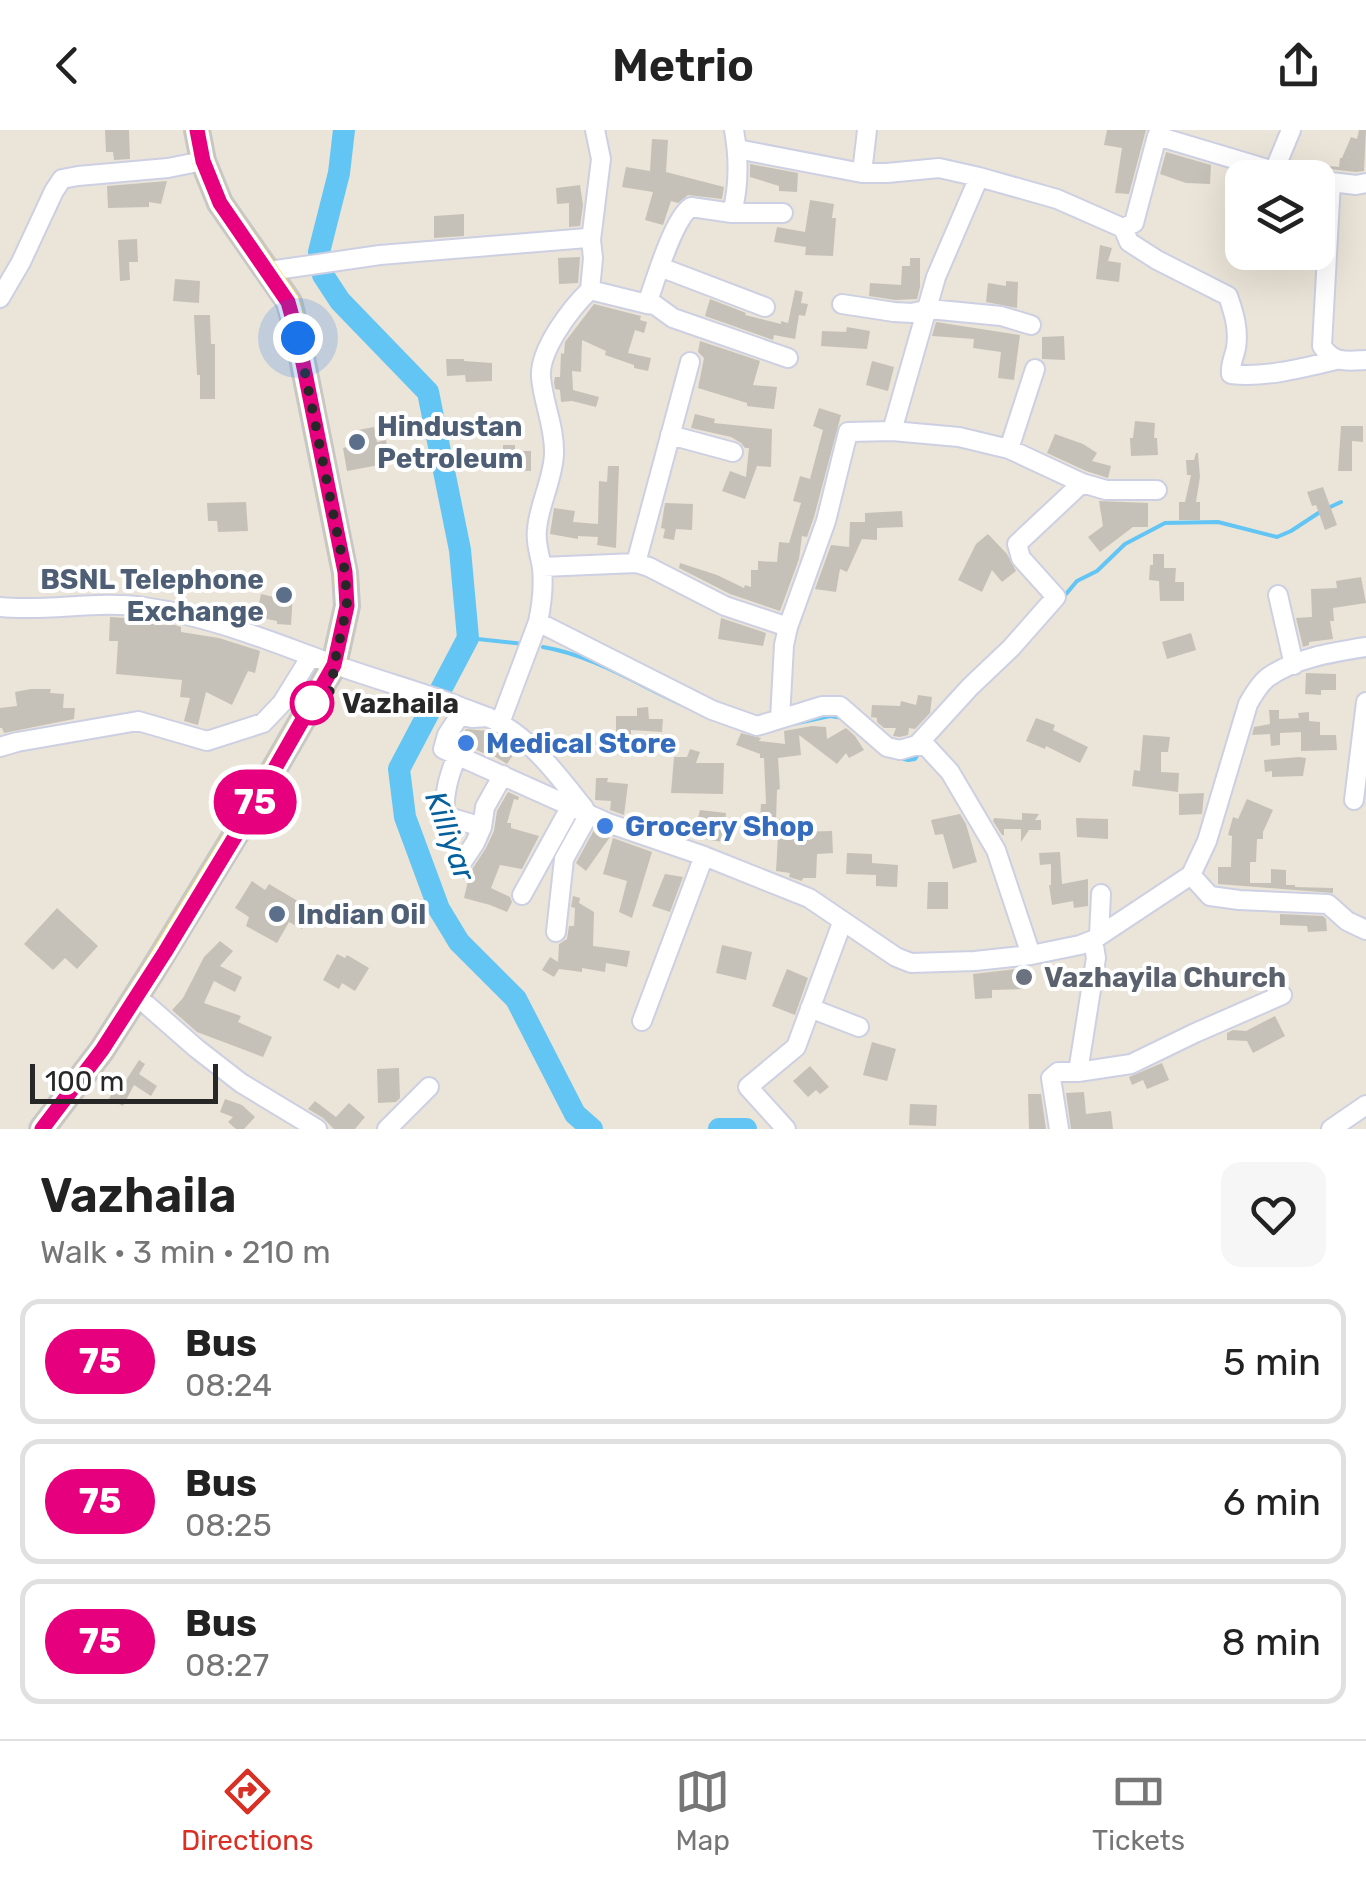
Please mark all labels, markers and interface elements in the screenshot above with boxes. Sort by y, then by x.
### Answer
icon: back [40,38,95,93]
icon: share [1271,38,1326,93]
text: Metrio [612,39,754,92]
map controls [1225,160,1335,270]
button: layers [1225,160,1335,270]
your location [273,313,323,363]
place label: Hindustan Petroleum [377,410,523,475]
marker: Hindustan Petroleum [346,431,368,453]
place label: BSNL Telephone Exchange [40,563,264,628]
marker: BSNL Telephone Exchange [273,584,295,606]
marker: Vazhaila [291,682,333,724]
place label: Vazhaila [342,687,459,720]
place label: Medical Store [486,727,676,760]
marker: Medical Store [455,732,477,754]
line badge: 75 [210,770,300,834]
text: 75 [234,781,276,823]
water label: Killiyar [417,786,483,887]
place label: Grocery Shop [625,810,814,843]
marker: Grocery Shop [594,815,616,837]
place label: Indian Oil [297,898,426,931]
marker: Indian Oil [266,903,288,925]
place label: Vazhayila Church [1044,961,1286,994]
marker: Vazhayila Church [1013,966,1035,988]
scale bar [30,1059,218,1104]
text: 100 m [45,1065,124,1098]
button: heart [1221,1162,1326,1267]
text: Vazhaila [40,1167,236,1224]
text: Walk · 3 min · 210 m [40,1233,331,1271]
text: Bus [185,1320,257,1366]
text: 5 min [1223,1339,1321,1385]
text: 75 [79,1340,121,1382]
text: 08:24 [185,1366,272,1404]
text: Bus [185,1460,257,1506]
text: 6 min [1223,1479,1321,1525]
text: 75 [79,1480,121,1522]
text: 08:25 [185,1506,272,1544]
text: Bus [185,1600,257,1646]
text: 8 min [1222,1619,1321,1665]
text: 75 [79,1620,121,1662]
text: 08:27 [185,1646,269,1684]
tab: Directions [181,1764,314,1857]
tab: Map [675,1764,730,1857]
tab: Tickets [1092,1764,1185,1857]

